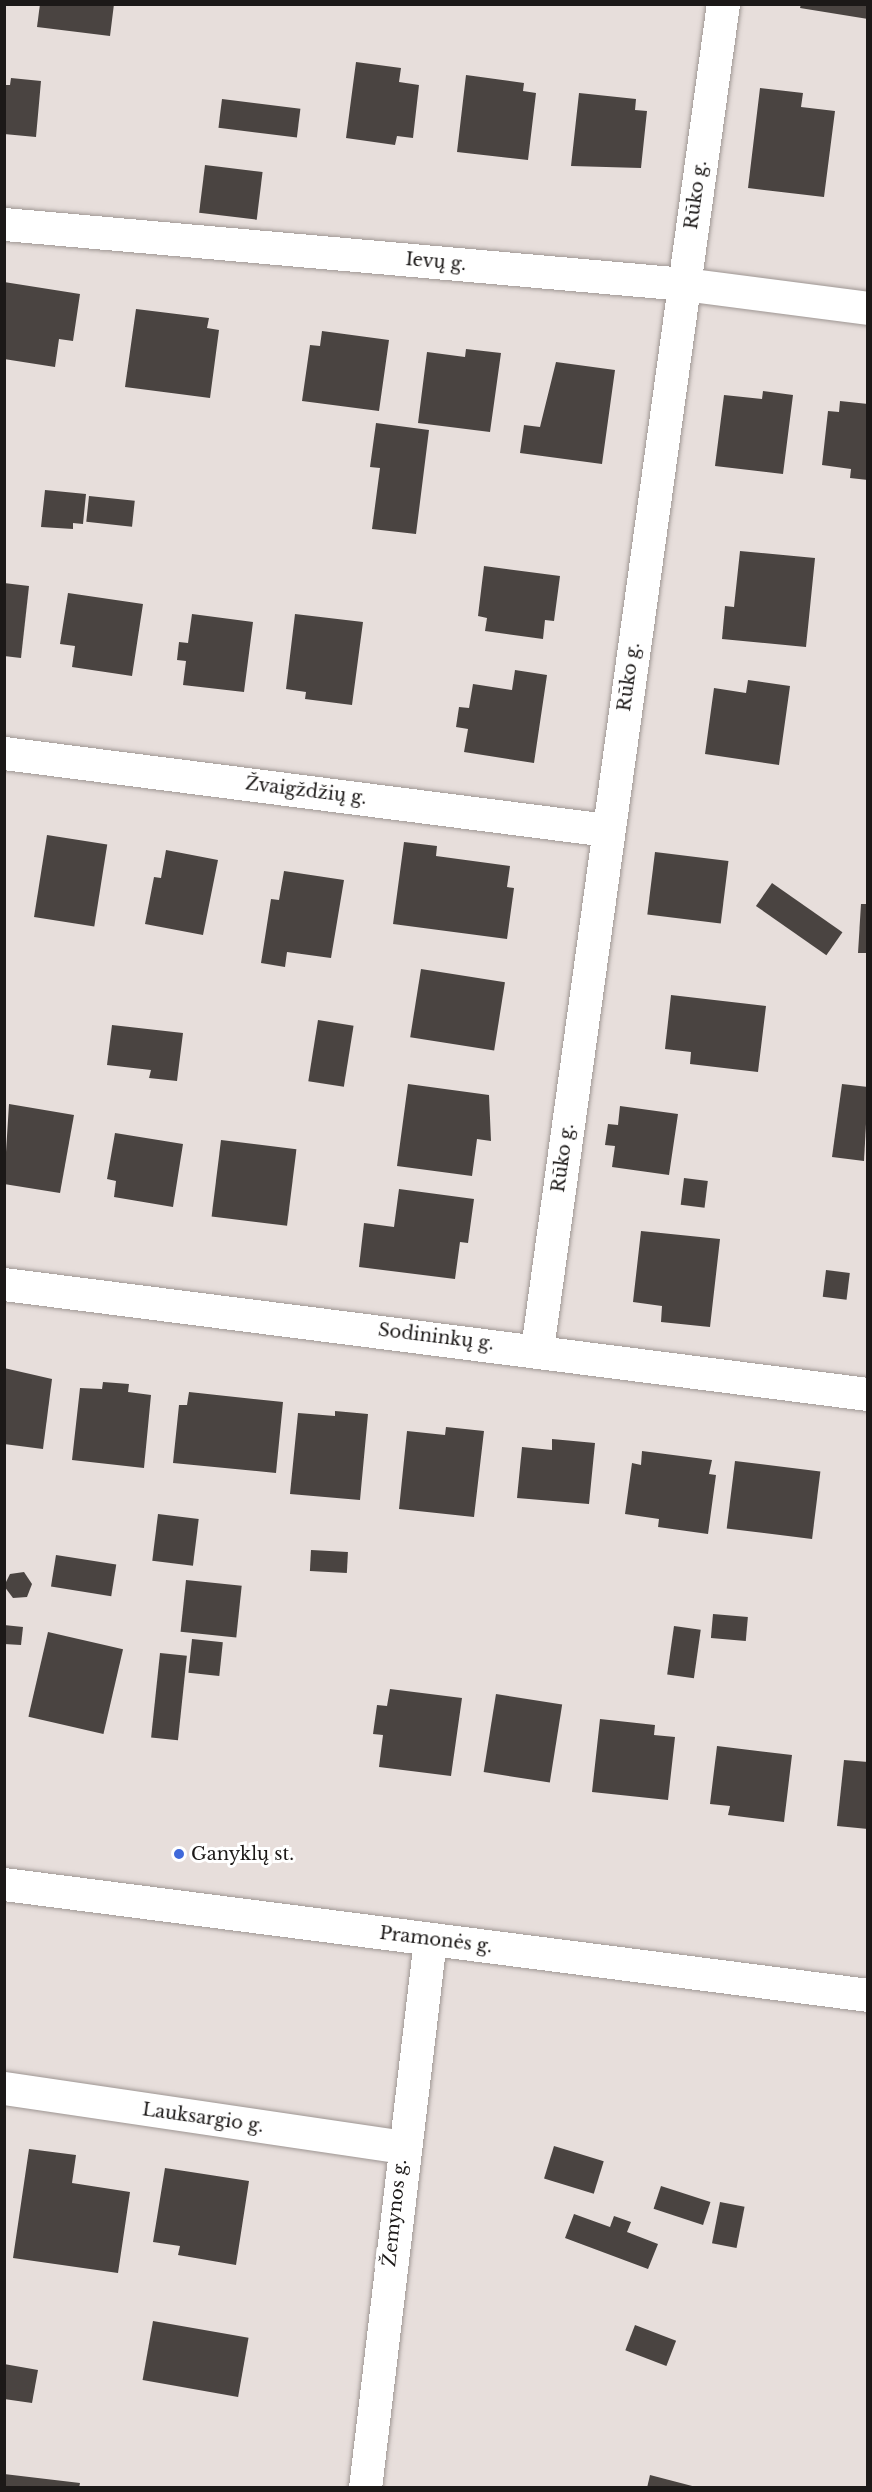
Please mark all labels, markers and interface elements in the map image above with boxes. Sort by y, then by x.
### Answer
street label: Rūko g. [680,159,712,231]
street label: Ievų g. [405,249,467,275]
street label: Rūko g. [613,641,645,713]
street label: Žvaigždžių g. [244,773,368,809]
street label: Rūko g. [547,1122,579,1194]
street label: Sodininkų g. [377,1319,495,1355]
place label: Ganyklų st. [191,1843,294,1865]
marker: Ganyklų st. [172,1847,186,1861]
street label: Pramonės g. [378,1922,494,1958]
street label: Lauksargio g. [141,2099,265,2137]
street label: Žemynos g. [379,2158,411,2268]

